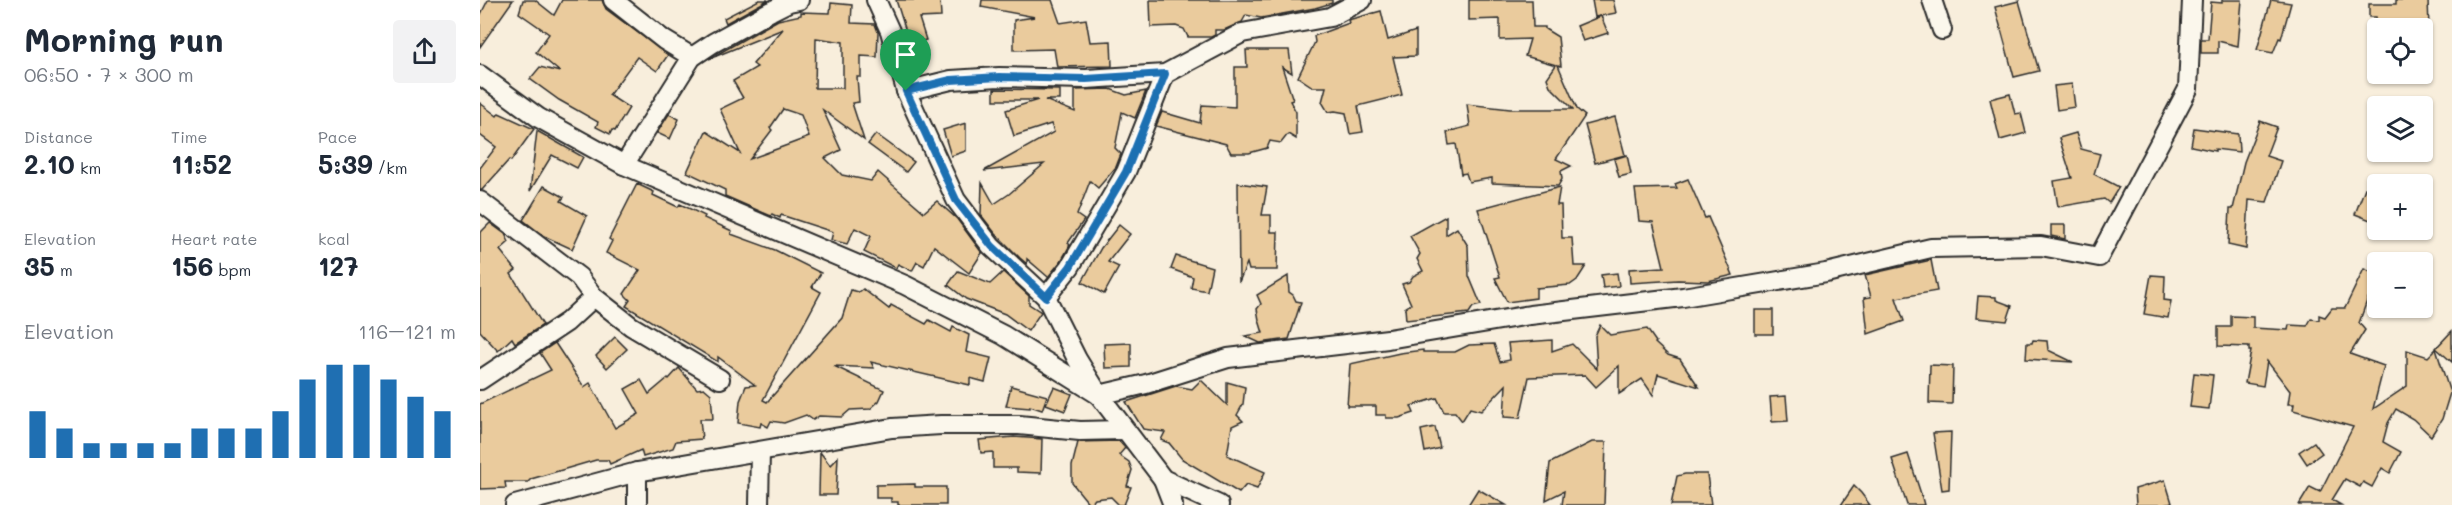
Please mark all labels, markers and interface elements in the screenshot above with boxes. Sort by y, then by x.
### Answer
text: Morning run [24,17,224,60]
map controls [2367,18,2433,318]
button: locate [2367,18,2433,84]
button: share [393,20,456,83]
pin [880,29,931,91]
icon: arrive [889,38,922,71]
text: 06:50 · 7 × 300 m [24,61,194,87]
button: layers [2367,96,2433,162]
text: Distance [24,126,93,147]
text: Time [171,126,207,147]
text: Pace [318,126,357,147]
text: 2.10 [24,147,75,181]
text: 11:52 [171,147,232,181]
text: 5:39 [318,147,373,181]
text: km [75,157,101,178]
text: /km [373,157,407,178]
button: + [2367,174,2433,240]
text: Elevation [24,228,96,249]
text: Heart rate [171,228,257,249]
text: kcal [318,228,350,249]
text: 35 [24,249,55,283]
text: 156 [171,249,213,283]
text: 127 [318,249,359,283]
button: − [2367,252,2433,318]
text: m [55,259,73,280]
text: bpm [213,259,251,280]
text: Elevation [24,318,114,344]
text: 116–121 m [358,318,456,344]

